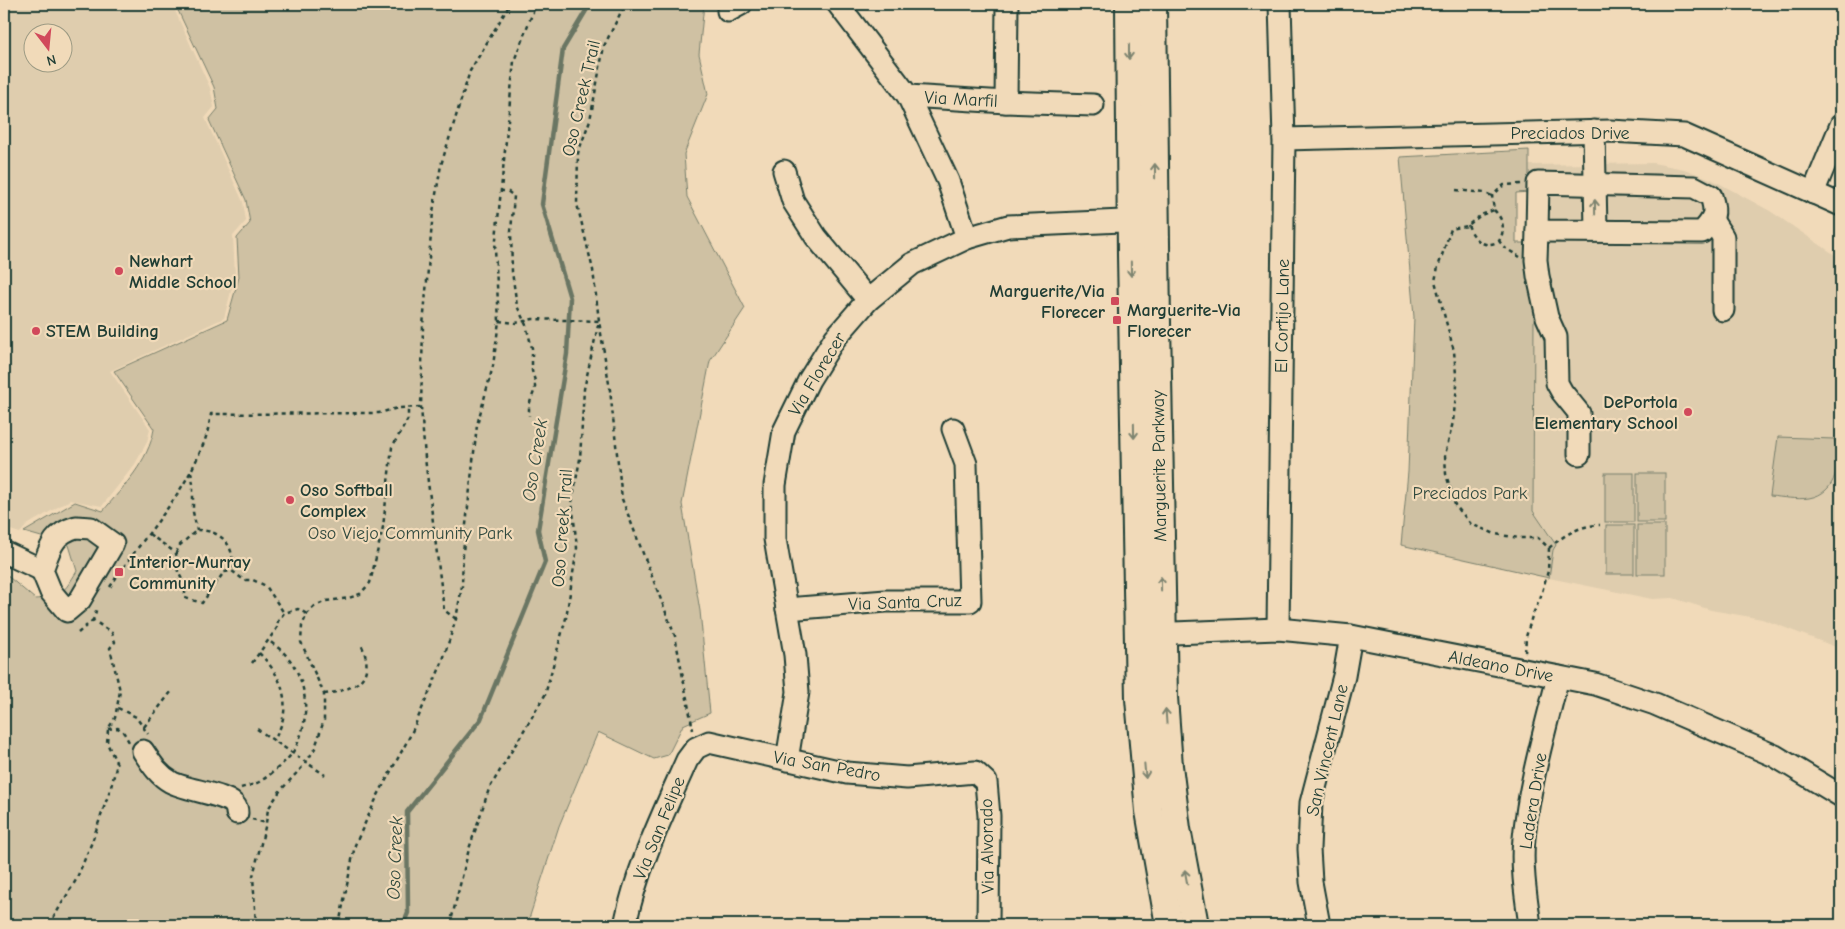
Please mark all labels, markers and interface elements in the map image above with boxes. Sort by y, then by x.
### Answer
north arrow [22,22,72,72]
street label: Oso Creek Trail [558,38,605,158]
one-way arrow [1124,44,1134,60]
text: N [45,51,58,69]
street label: Via Marfil [924,87,998,112]
street label: Preciados Drive [1510,123,1630,144]
one-way arrow [1150,163,1160,179]
one-way arrow [1590,199,1600,216]
place label: Newhart Middle School [129,251,237,293]
street label: El Cortijo Lane [1271,259,1294,373]
one-way arrow [1126,260,1136,276]
marker: Newhart Middle School [113,265,125,277]
place label: Marguerite/Via Florecer [990,281,1106,323]
marker: Marguerite/Via Florecer [1109,295,1121,307]
place label: Marguerite-Via Florecer [1127,300,1241,342]
marker: Marguerite-Via Florecer [1111,314,1123,326]
place label: STEM Building [46,321,159,342]
marker: STEM Building [30,325,42,337]
street label: Via Florecer [784,328,851,420]
street label: Marguerite Parkway [1148,389,1171,542]
place label: DePortola Elementary School [1534,392,1678,434]
marker: DePortola Elementary School [1682,406,1694,418]
water label: Oso Creek [518,417,552,503]
one-way arrow [1129,422,1139,439]
street label: Oso Creek Trail [548,468,577,588]
place label: Oso Softball Complex [300,480,393,522]
park label: Preciados Park [1413,483,1528,504]
marker: Oso Softball Complex [284,494,296,506]
park label: Oso Viejo Community Park [308,523,512,544]
place label: Interior-Murray Community [129,552,251,594]
marker: Interior-Murray Community [113,566,125,578]
one-way arrow [1157,576,1166,592]
street label: Via Santa Cruz [848,590,962,615]
street label: Aldeano Drive [1447,646,1555,687]
street label: San Vincent Lane [1302,682,1353,818]
one-way arrow [1161,708,1170,724]
street label: Via San Pedro [772,747,882,786]
street label: Ladera Drive [1516,751,1551,851]
one-way arrow [1140,763,1150,779]
street label: Via San Felipe [629,774,690,883]
street label: Via Alvorado [976,798,999,894]
water label: Oso Creek [383,815,407,900]
one-way arrow [1181,870,1191,886]

